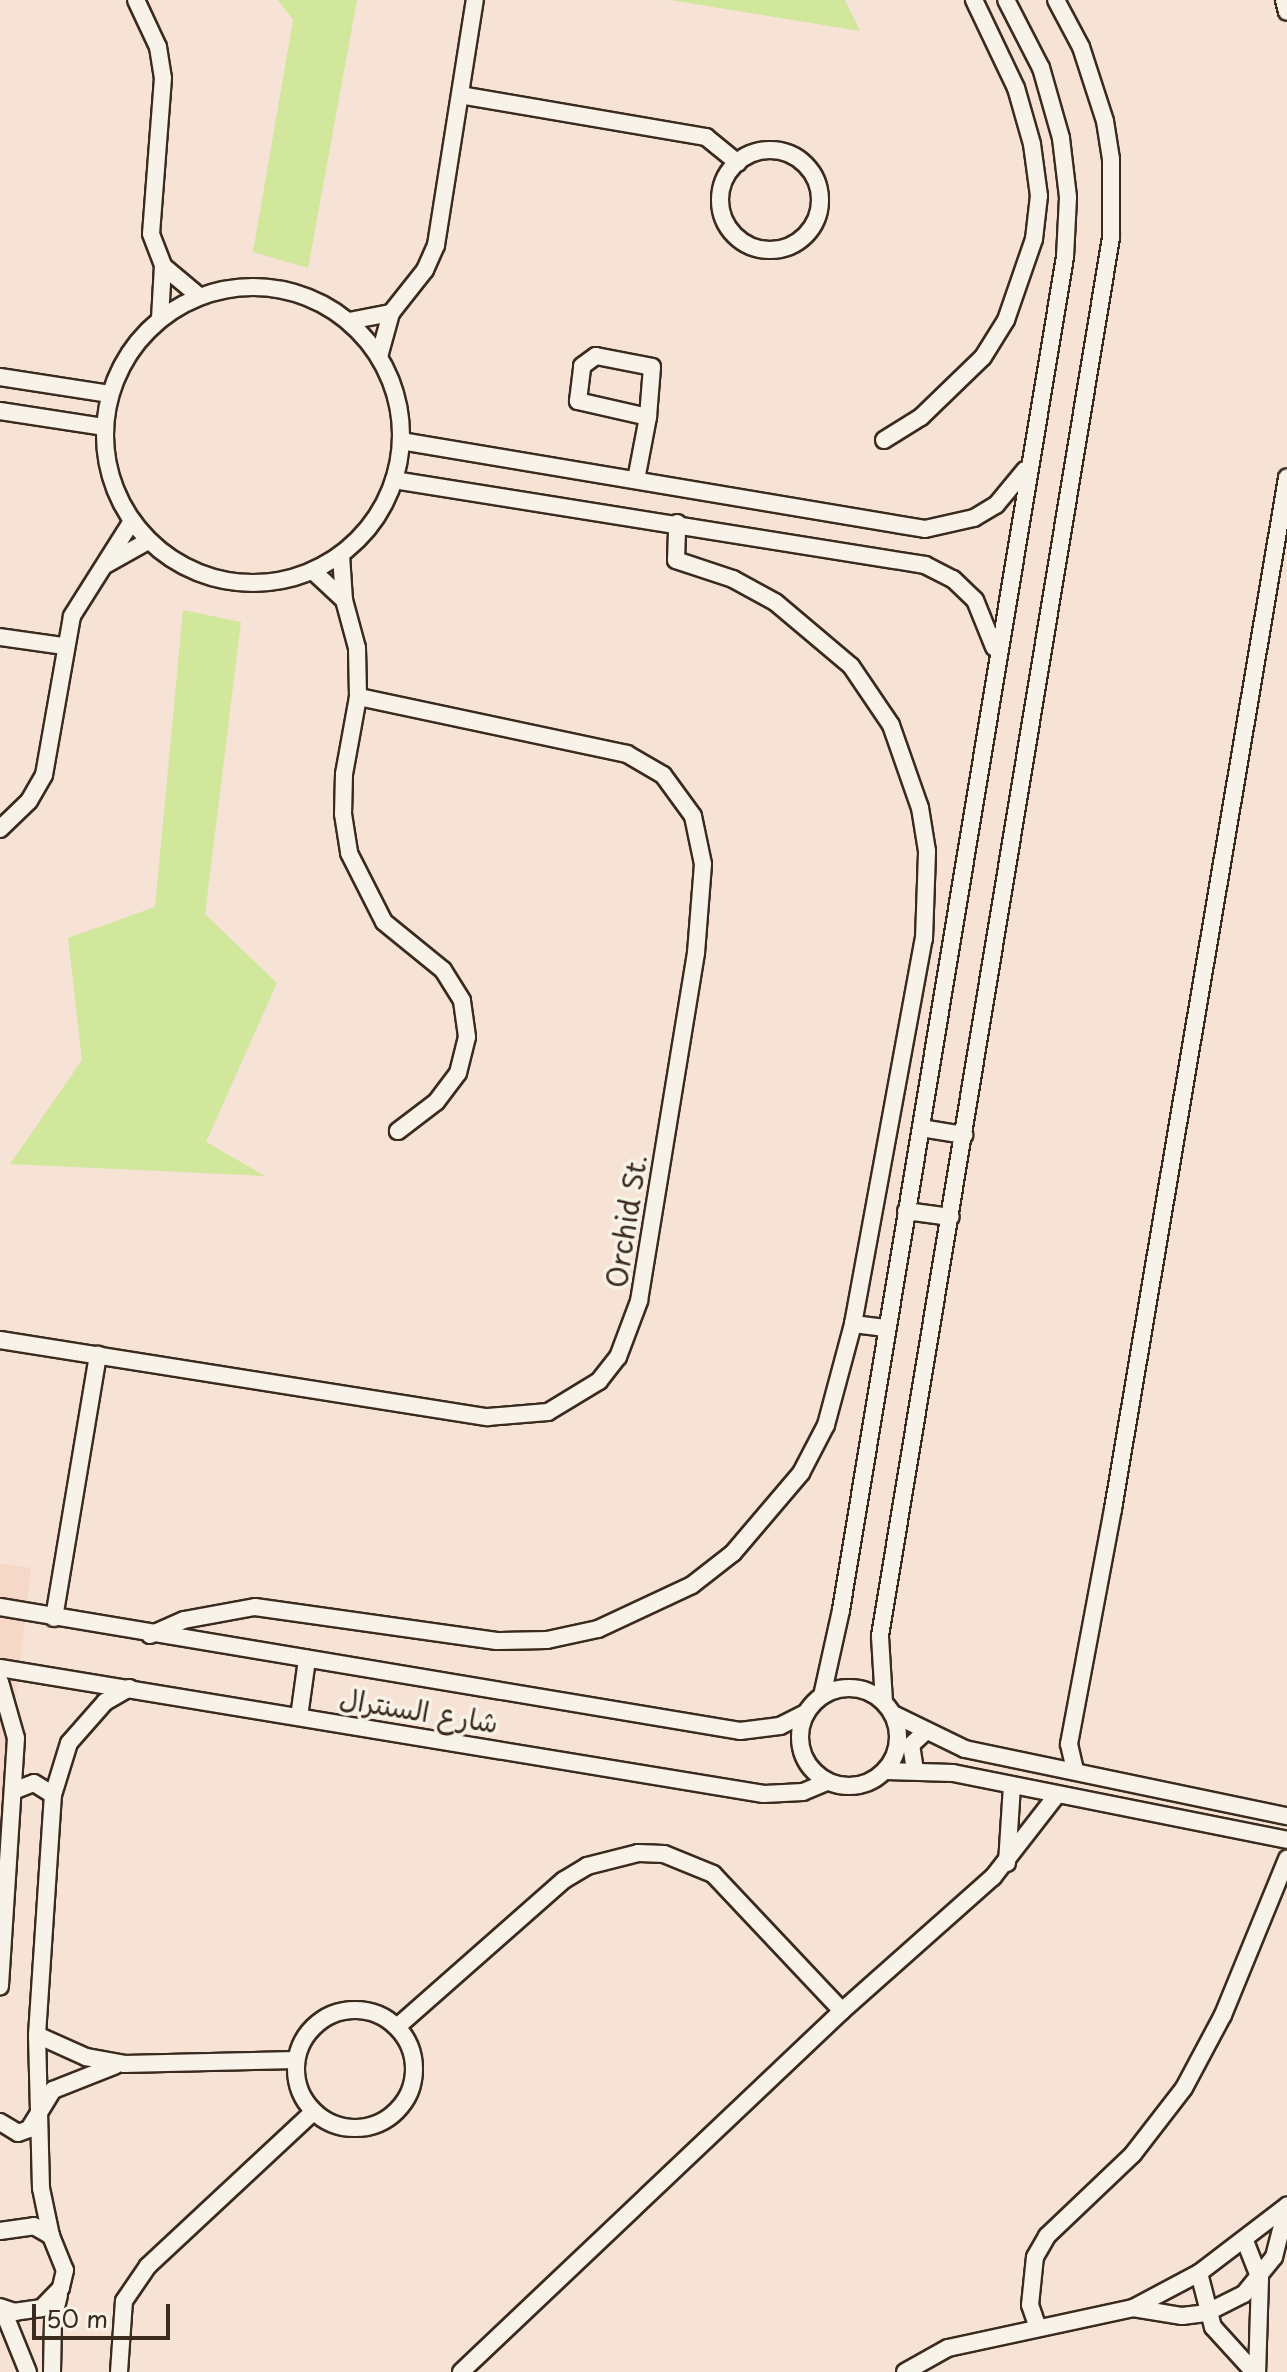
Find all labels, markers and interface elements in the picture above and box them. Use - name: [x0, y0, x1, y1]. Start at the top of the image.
- street label: Orchid St.: [599, 1152, 653, 1290]
- street label: شارع السنترال: [337, 1681, 501, 1739]
- scale bar: [36, 2288, 174, 2338]
- text: 50 m: [46, 2300, 108, 2336]

